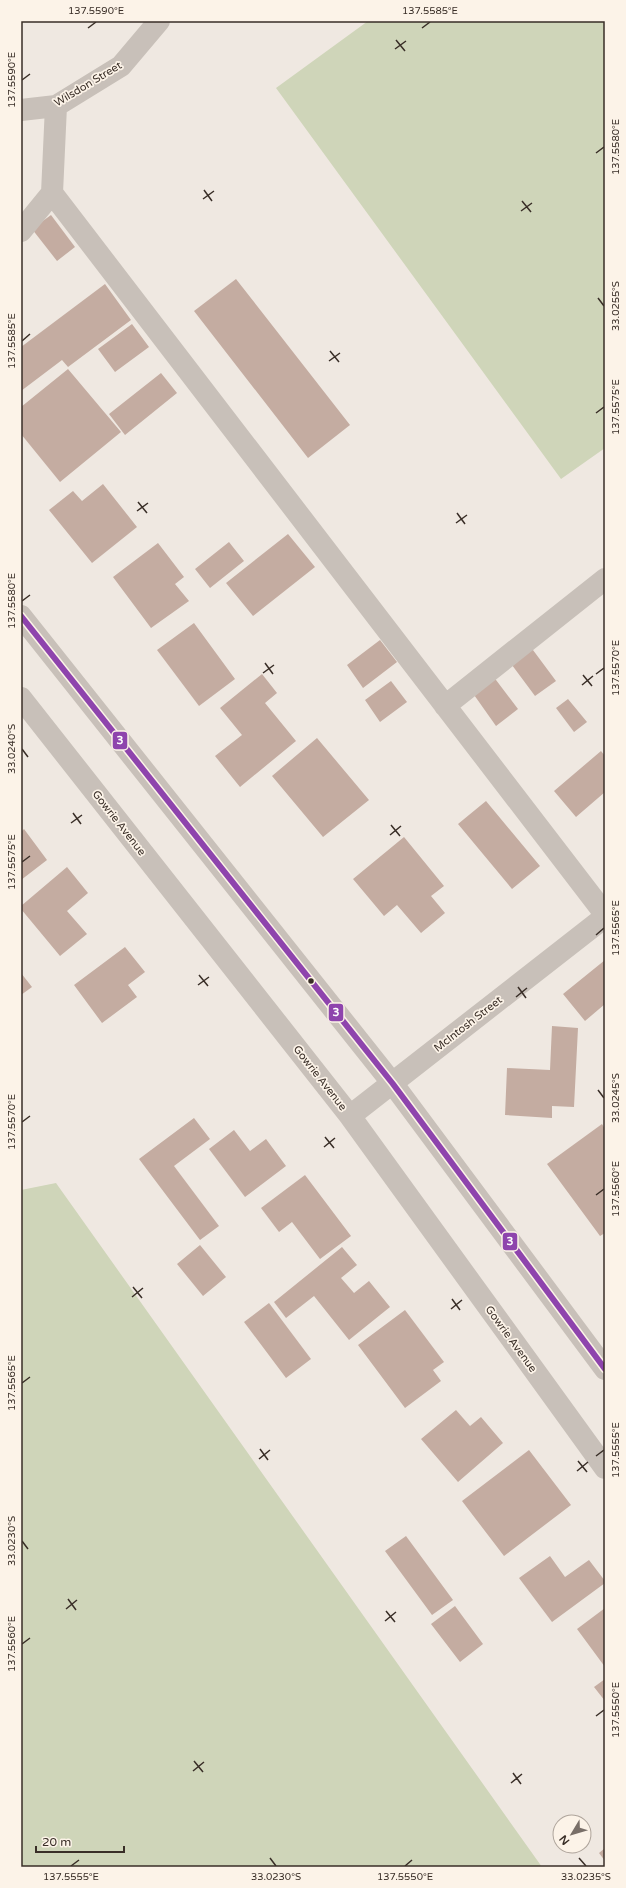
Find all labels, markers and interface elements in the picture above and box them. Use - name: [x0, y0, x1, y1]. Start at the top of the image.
- text: 137.5590°E: [68, 5, 124, 17]
- text: 137.5585°E: [402, 5, 458, 17]
- text: 137.5590°E: [6, 52, 18, 108]
- street label: Wilsdon Street: [52, 59, 124, 109]
- text: 137.5580°E: [610, 119, 622, 175]
- text: 33.0255°S: [610, 281, 622, 331]
- text: 137.5585°E: [6, 313, 18, 369]
- text: 137.5575°E: [610, 379, 622, 435]
- text: 137.5580°E: [6, 573, 18, 629]
- text: 137.5570°E: [610, 640, 622, 696]
- text: 33.0240°S: [6, 724, 18, 774]
- line badge: 3: [112, 731, 128, 750]
- text: 3: [117, 734, 124, 747]
- street label: Gowrie Avenue: [90, 788, 148, 858]
- text: 137.5575°E: [6, 834, 18, 890]
- text: 137.5565°E: [610, 900, 622, 956]
- unlabelled marker: [306, 976, 316, 986]
- street label: McIntosh Street: [431, 993, 505, 1055]
- line badge: 3: [328, 1003, 344, 1022]
- text: 3: [333, 1006, 340, 1019]
- street label: Gowrie Avenue: [291, 1043, 349, 1113]
- text: 33.0245°S: [610, 1073, 622, 1123]
- text: 137.5570°E: [6, 1094, 18, 1150]
- text: 137.5560°E: [610, 1161, 622, 1217]
- line badge: 3: [502, 1232, 518, 1251]
- text: 3: [507, 1235, 514, 1248]
- street label: Gowrie Avenue: [483, 1303, 539, 1375]
- text: 137.5565°E: [6, 1355, 18, 1411]
- text: 137.5555°E: [610, 1422, 622, 1478]
- text: 33.0230°S: [6, 1516, 18, 1566]
- text: 137.5560°E: [6, 1616, 18, 1672]
- text: 137.5550°E: [610, 1682, 622, 1738]
- north arrow: [552, 1814, 592, 1854]
- scale bar: [36, 1828, 124, 1854]
- text: N: [557, 1832, 572, 1847]
- text: 20 m: [42, 1835, 71, 1849]
- text: 137.5555°E: [43, 1871, 99, 1883]
- text: 33.0230°S: [251, 1871, 301, 1883]
- text: 137.5550°E: [377, 1871, 433, 1883]
- text: 33.0235°S: [561, 1871, 611, 1883]

